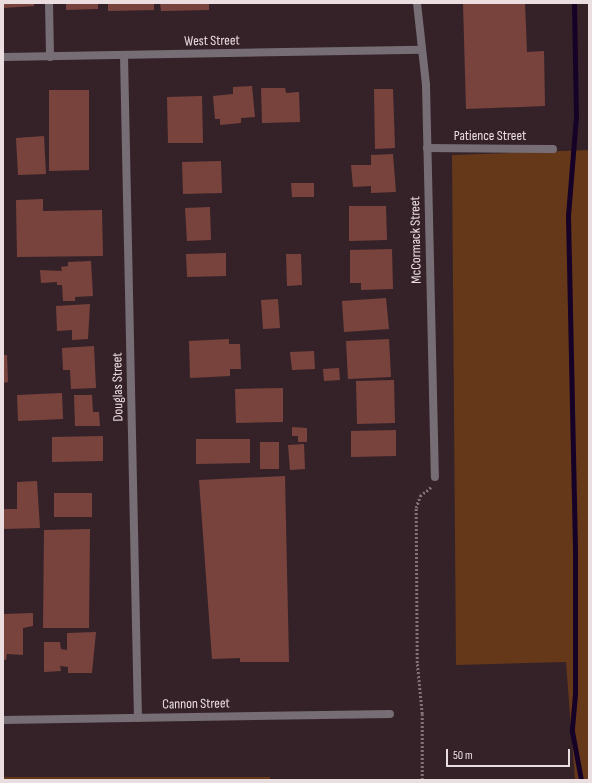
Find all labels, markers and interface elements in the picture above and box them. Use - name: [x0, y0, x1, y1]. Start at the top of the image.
- street label: West Street: [184, 32, 240, 50]
- street label: Patience Street: [454, 128, 526, 144]
- street label: McCormack Street: [407, 196, 425, 284]
- street label: Douglas Street: [109, 352, 127, 422]
- street label: Cannon Street: [162, 695, 230, 713]
- scale bar: [448, 741, 572, 767]
- text: 50 m: [453, 748, 473, 763]

